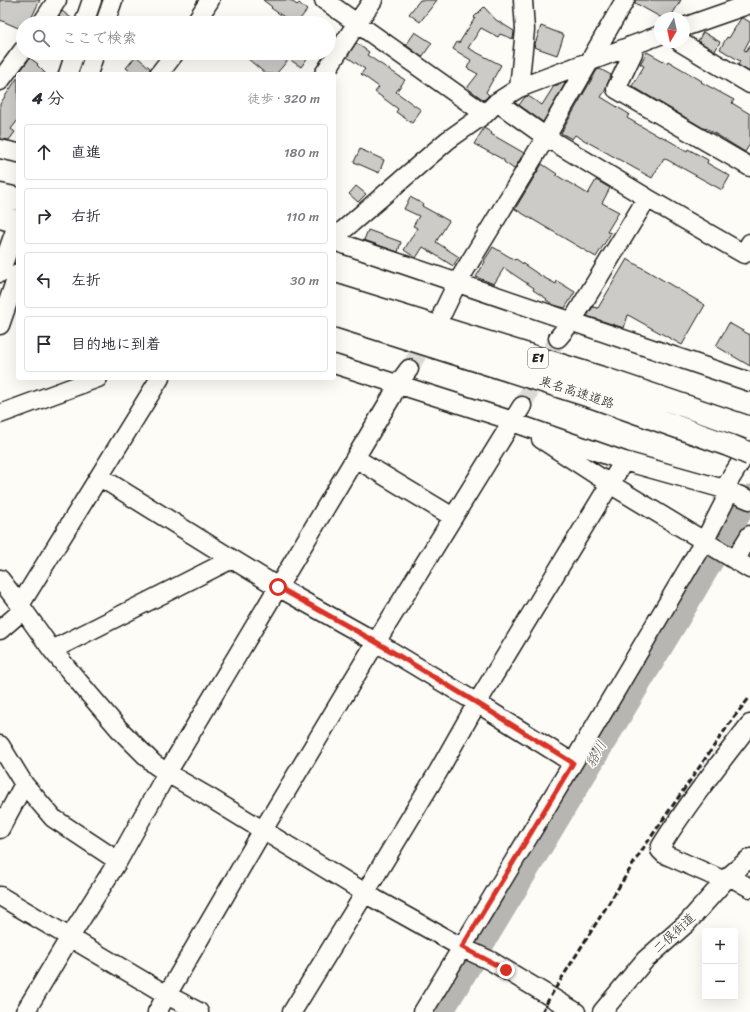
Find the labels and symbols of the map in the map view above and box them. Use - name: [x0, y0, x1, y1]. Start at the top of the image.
- north arrow: [654, 12, 690, 48]
- road number: E1: [528, 348, 548, 368]
- street label: 東名高速道路: [536, 369, 618, 415]
- route start: [269, 578, 287, 596]
- water label: 貉川: [578, 736, 614, 772]
- street label: 二俣街道: [647, 907, 701, 959]
- route end: [497, 961, 515, 979]

